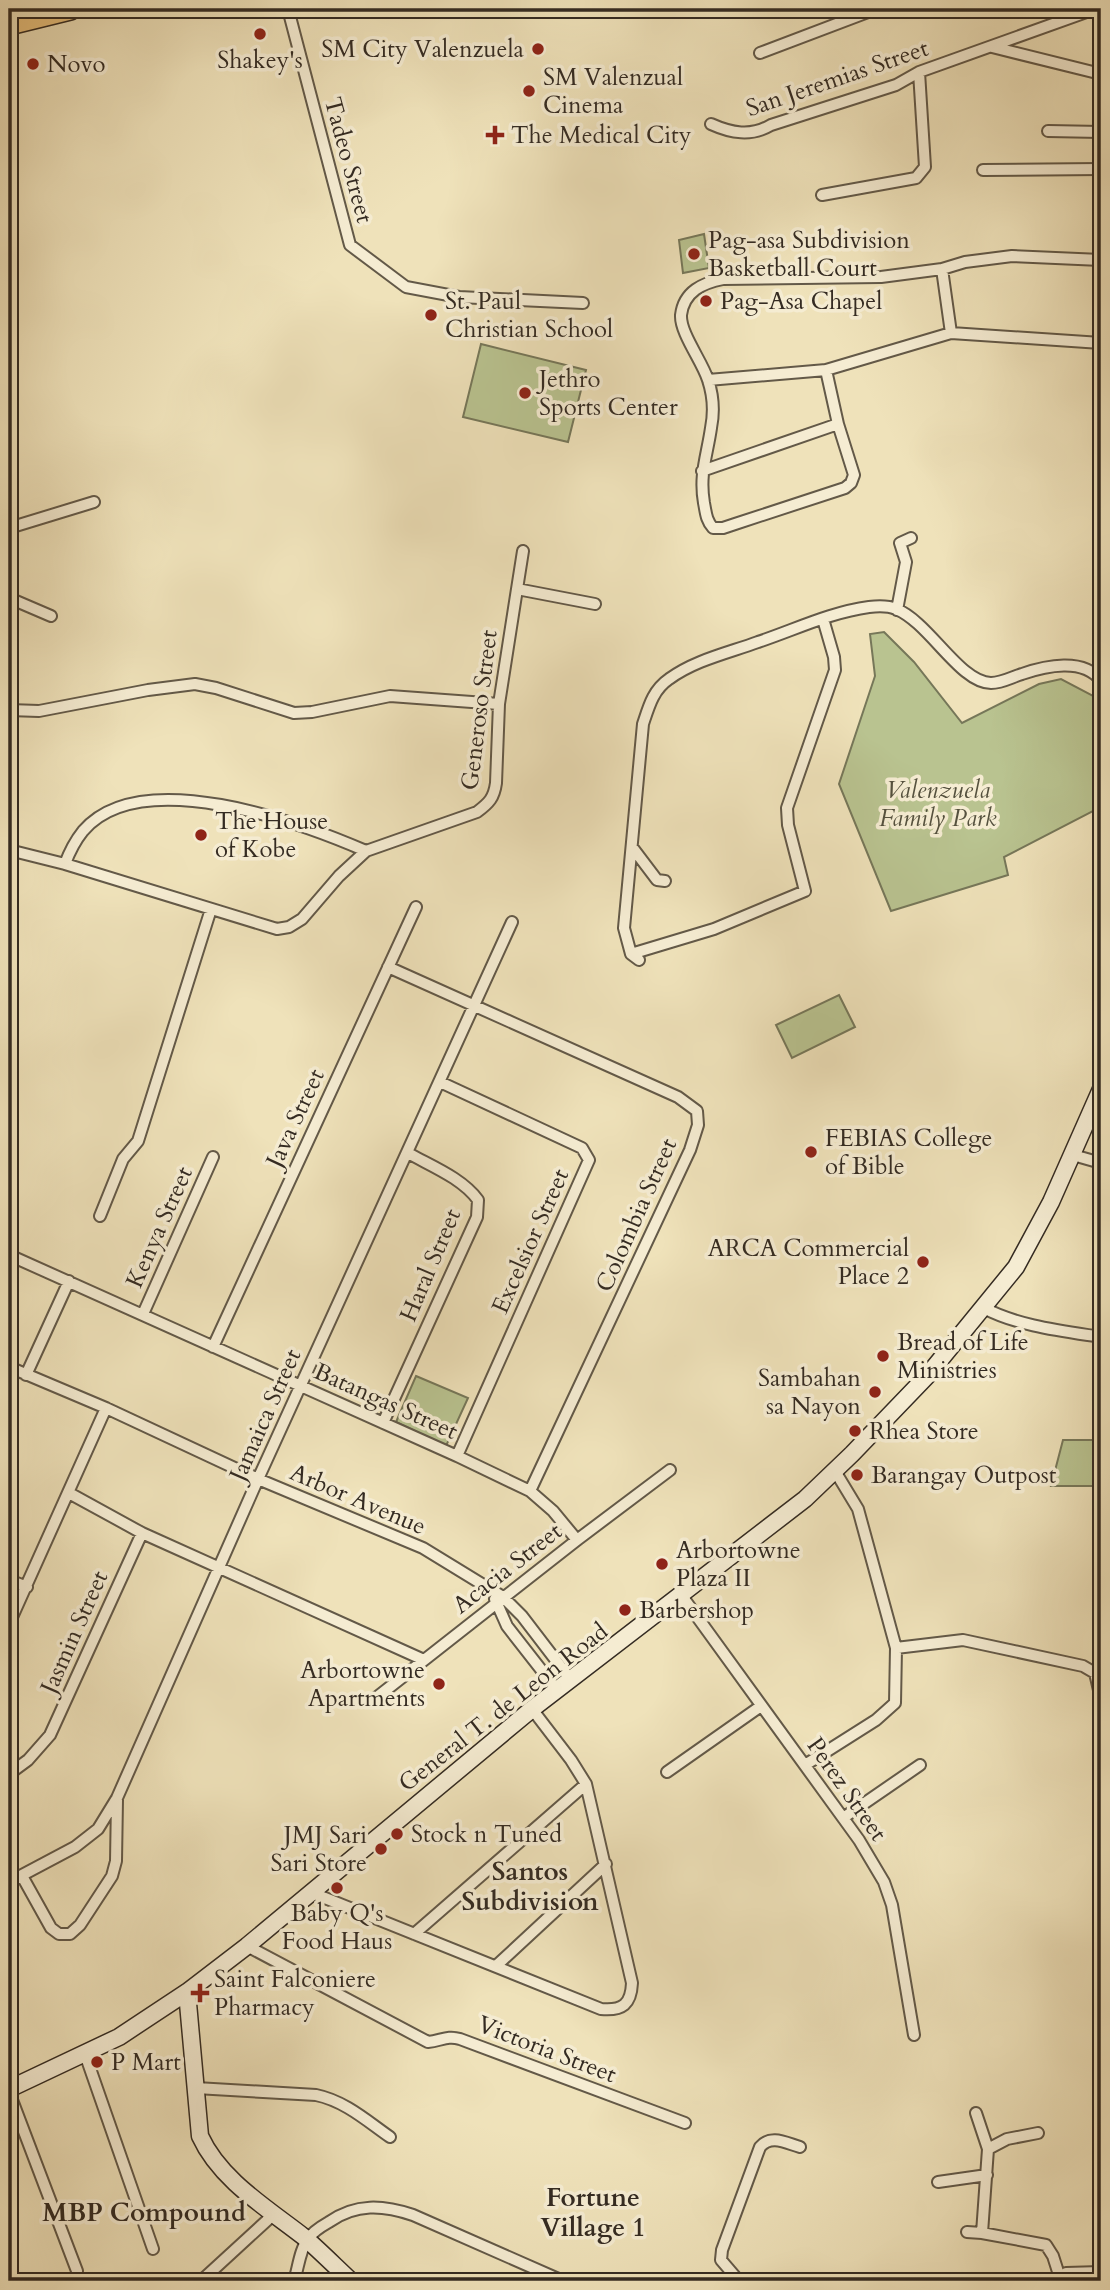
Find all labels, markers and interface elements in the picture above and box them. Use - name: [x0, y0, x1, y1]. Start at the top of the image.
- marker: Shakey's: [252, 26, 268, 42]
- street label: San Jeremias Street: [742, 32, 933, 125]
- place label: SM City Valenzuela: [321, 33, 525, 66]
- marker: SM City Valenzuela: [530, 41, 546, 57]
- place label: Shakey's: [217, 44, 303, 77]
- place label: Novo: [47, 48, 106, 81]
- marker: Novo: [25, 56, 41, 72]
- place label: SM Valenzual Cinema: [543, 61, 683, 122]
- marker: SM Valenzual Cinema: [521, 83, 537, 99]
- street label: Tadeo Street: [316, 94, 381, 227]
- place label: The Medical City: [511, 119, 692, 152]
- marker: The Medical City: [485, 125, 505, 145]
- place label: Pag-asa Subdivision Basketball Court: [708, 224, 910, 285]
- marker: Pag-asa Subdivision Basketball Court: [686, 246, 702, 262]
- place label: St. Paul Christian School: [445, 285, 613, 346]
- place label: Pag-Asa Chapel: [720, 285, 882, 318]
- marker: Pag-Asa Chapel: [698, 293, 714, 309]
- marker: St. Paul Christian School: [423, 307, 439, 323]
- place label: Jethro Sports Center: [536, 363, 678, 424]
- marker: Jethro Sports Center: [517, 385, 533, 401]
- street label: Generoso Street: [453, 628, 506, 792]
- park label: Valenzuela Family Park: [879, 774, 997, 835]
- place label: The House of Kobe: [215, 805, 328, 866]
- marker: The House of Kobe: [193, 827, 209, 843]
- street label: Java Street: [257, 1063, 333, 1176]
- place label: FEBIAS College of Bible: [825, 1122, 992, 1183]
- street label: Colombia Street: [588, 1133, 685, 1297]
- marker: FEBIAS College of Bible: [803, 1144, 819, 1160]
- street label: Kenya Street: [118, 1161, 201, 1293]
- street label: Excelsior Street: [484, 1163, 577, 1319]
- street label: Haral Street: [392, 1203, 469, 1327]
- place label: ARCA Commercial Place 2: [708, 1232, 909, 1293]
- marker: ARCA Commercial Place 2: [915, 1254, 931, 1270]
- place label: Bread of Life Ministries: [897, 1326, 1029, 1387]
- street label: Jamaica Street: [220, 1344, 309, 1489]
- marker: Bread of Life Ministries: [875, 1348, 891, 1364]
- street label: Batangas Street: [309, 1355, 463, 1448]
- place label: Sambahan sa Nayon: [758, 1362, 861, 1423]
- marker: Sambahan sa Nayon: [867, 1384, 883, 1400]
- place label: Rhea Store: [869, 1415, 979, 1448]
- marker: Rhea Store: [847, 1423, 863, 1439]
- street label: Arbor Avenue: [285, 1456, 431, 1543]
- place label: Barangay Outpost: [871, 1459, 1057, 1492]
- marker: Barangay Outpost: [849, 1467, 865, 1483]
- street label: Acacia Street: [446, 1515, 569, 1622]
- place label: Arbortowne Plaza II: [676, 1534, 801, 1595]
- marker: Arbortowne Plaza II: [654, 1556, 670, 1572]
- street label: Jasmin Street: [31, 1565, 116, 1702]
- place label: Barbershop: [639, 1594, 754, 1627]
- marker: Barbershop: [617, 1602, 633, 1618]
- street label: General T. de Leon Road: [392, 1615, 615, 1800]
- place label: Arbortowne Apartments: [300, 1654, 425, 1715]
- marker: Arbortowne Apartments: [431, 1676, 447, 1692]
- street label: Perez Street: [799, 1731, 895, 1848]
- place label: Stock n Tuned: [411, 1818, 562, 1851]
- place label: JMJ Sari Sari Store: [270, 1819, 367, 1880]
- marker: Stock n Tuned: [389, 1826, 405, 1842]
- marker: JMJ Sari Sari Store: [373, 1841, 389, 1857]
- district label: Santos Subdivision: [461, 1854, 599, 1919]
- marker: Baby Q's Food Haus: [329, 1880, 345, 1896]
- place label: Baby Q's Food Haus: [282, 1897, 392, 1958]
- place label: Saint Falconiere Pharmacy: [214, 1963, 376, 2024]
- marker: Saint Falconiere Pharmacy: [192, 1985, 208, 2001]
- street label: Victoria Street: [473, 2008, 621, 2091]
- place label: P Mart: [111, 2046, 181, 2079]
- marker: P Mart: [89, 2054, 105, 2070]
- district label: Fortune Village 1: [541, 2180, 646, 2245]
- district label: MBP Compound: [42, 2195, 246, 2230]

